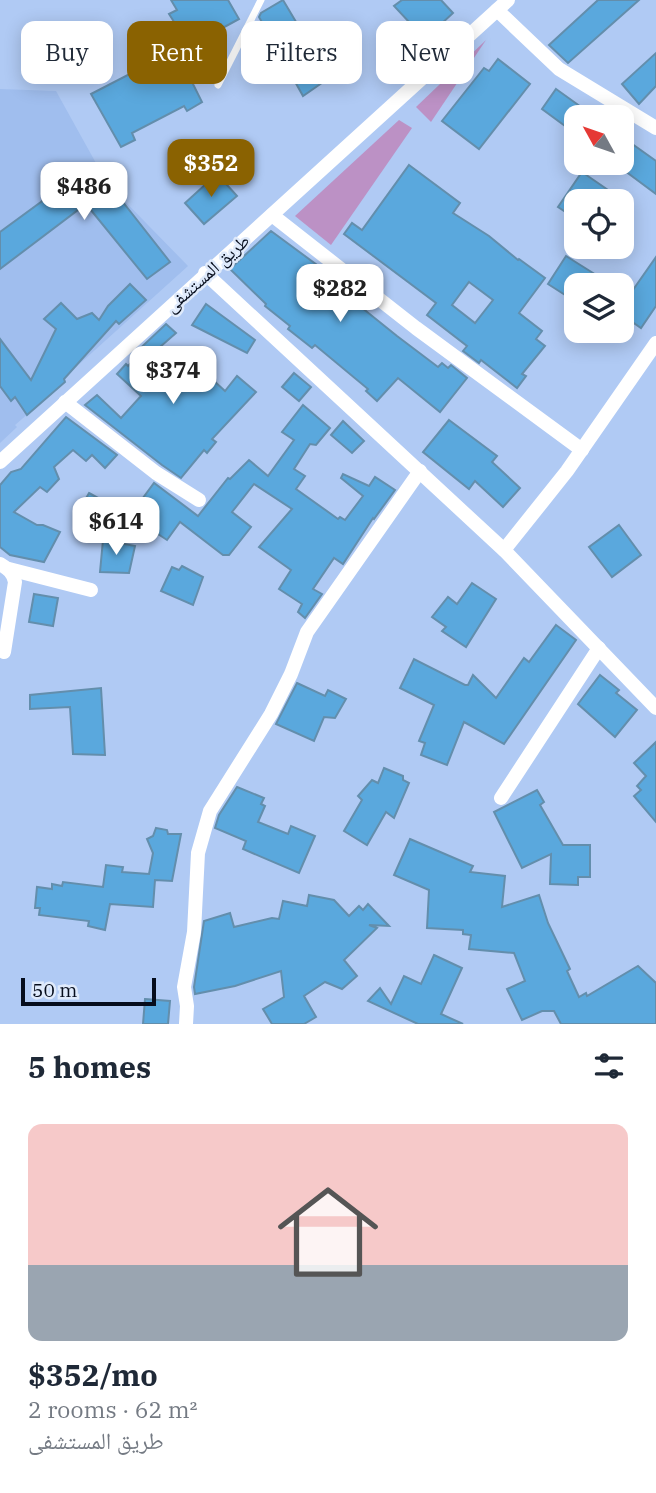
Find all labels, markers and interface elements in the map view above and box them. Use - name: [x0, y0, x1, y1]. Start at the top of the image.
- chip: Buy: [21, 21, 113, 84]
- chip: Rent: [127, 21, 227, 84]
- chip: Filters: [241, 21, 362, 84]
- chip: New: [376, 21, 474, 84]
- north arrow: [564, 105, 634, 175]
- map controls: [564, 105, 634, 343]
- pin: $352: [170, 140, 252, 199]
- text: $352: [183, 147, 239, 177]
- pin: $486: [43, 162, 125, 222]
- text: $486: [56, 170, 112, 200]
- button: locate: [564, 189, 634, 259]
- street label: طريق المستشفى: [160, 229, 254, 317]
- pin: $282: [299, 264, 381, 324]
- text: $282: [312, 272, 368, 302]
- button: layers: [564, 273, 634, 343]
- pin: $374: [132, 346, 214, 406]
- text: $374: [145, 354, 201, 384]
- pin: $614: [75, 498, 157, 557]
- text: $614: [88, 505, 144, 535]
- scale bar: [21, 975, 156, 1007]
- text: 50 m: [32, 978, 77, 1002]
- text: 5 homes: [28, 1047, 151, 1086]
- icon: filters: [590, 1047, 628, 1085]
- icon: home: [265, 1169, 391, 1295]
- text: $352/mo: [28, 1355, 158, 1394]
- text: 2 rooms · 62 m²: [28, 1394, 198, 1424]
- text: طريق المستشفى: [28, 1425, 164, 1455]

